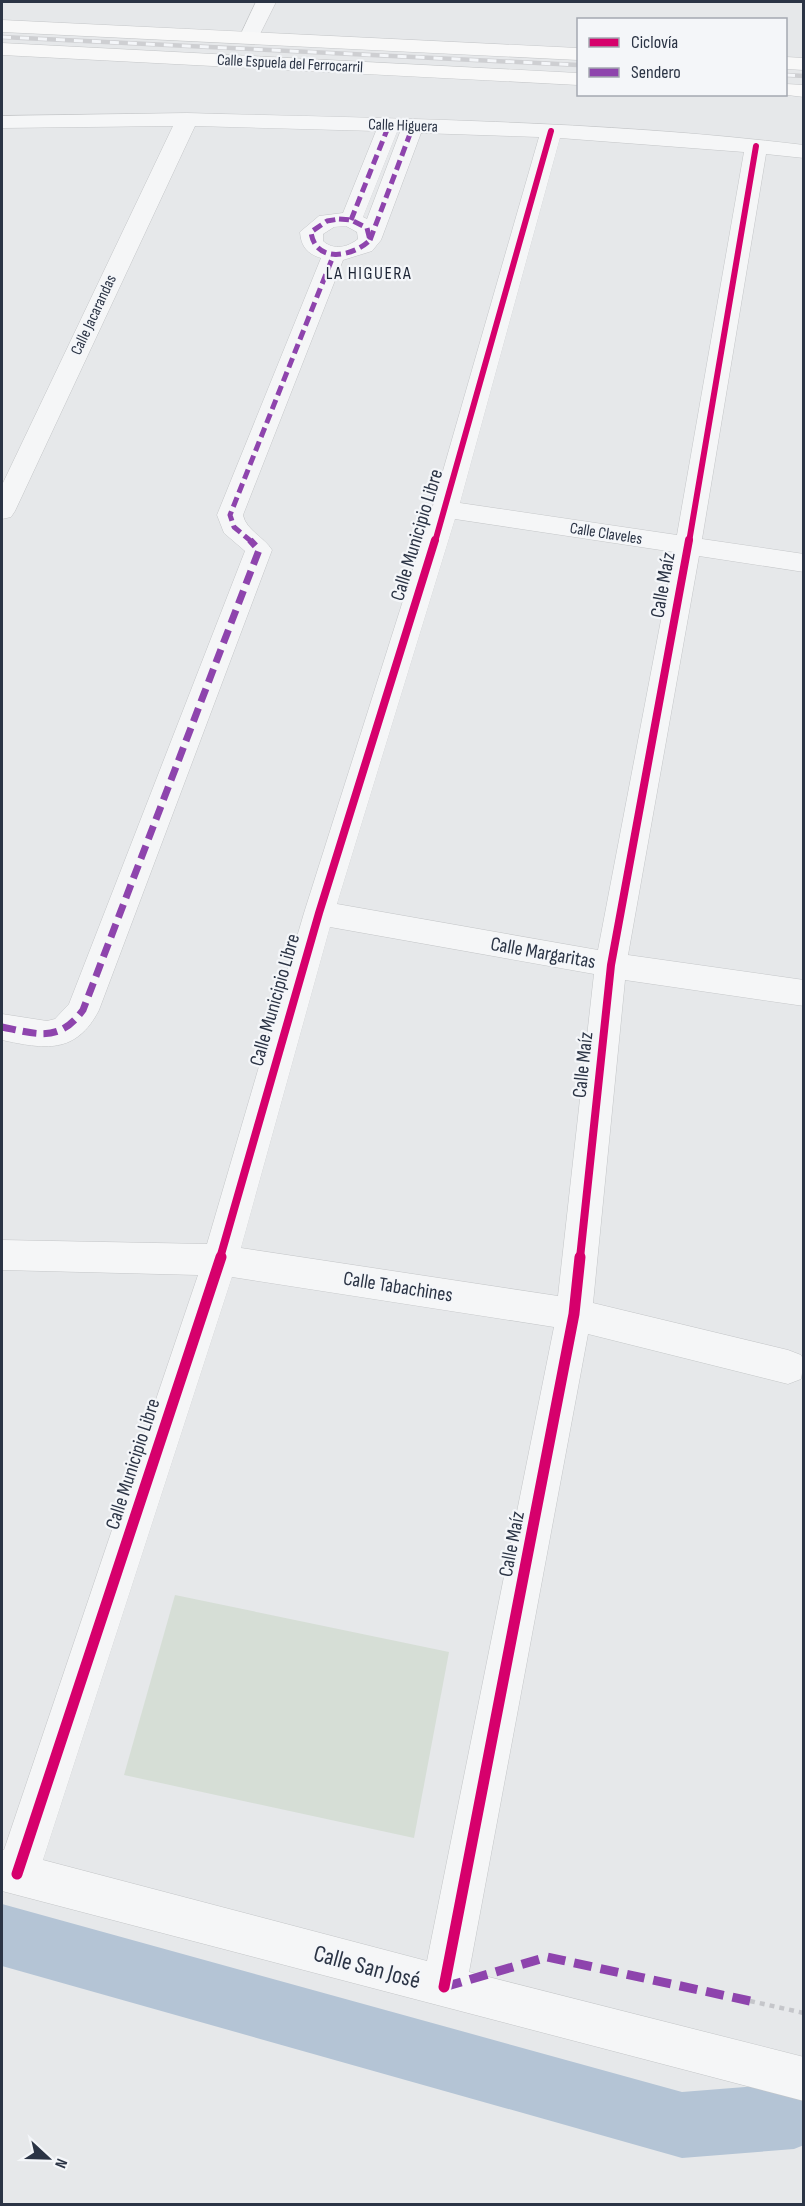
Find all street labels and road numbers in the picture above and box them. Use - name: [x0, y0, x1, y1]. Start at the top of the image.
- street label: Calle Espuela del Ferrocarril: [216, 51, 364, 77]
- street label: Calle Higuera: [368, 115, 438, 137]
- street label: Calle Jacarandas: [67, 272, 121, 358]
- street label: Calle Municipio Libre: [386, 466, 448, 604]
- street label: Calle Claveles: [568, 519, 644, 549]
- street label: Calle Maíz: [645, 550, 681, 620]
- street label: Calle Municipio Libre: [245, 931, 305, 1069]
- street label: Calle Margaritas: [489, 932, 597, 974]
- street label: Calle Maíz: [568, 1031, 598, 1099]
- street label: Calle Tabachines: [342, 1267, 454, 1307]
- street label: Calle Municipio Libre: [101, 1395, 165, 1533]
- street label: Calle Maíz: [494, 1509, 530, 1579]
- street label: Calle San José: [310, 1939, 424, 1995]

